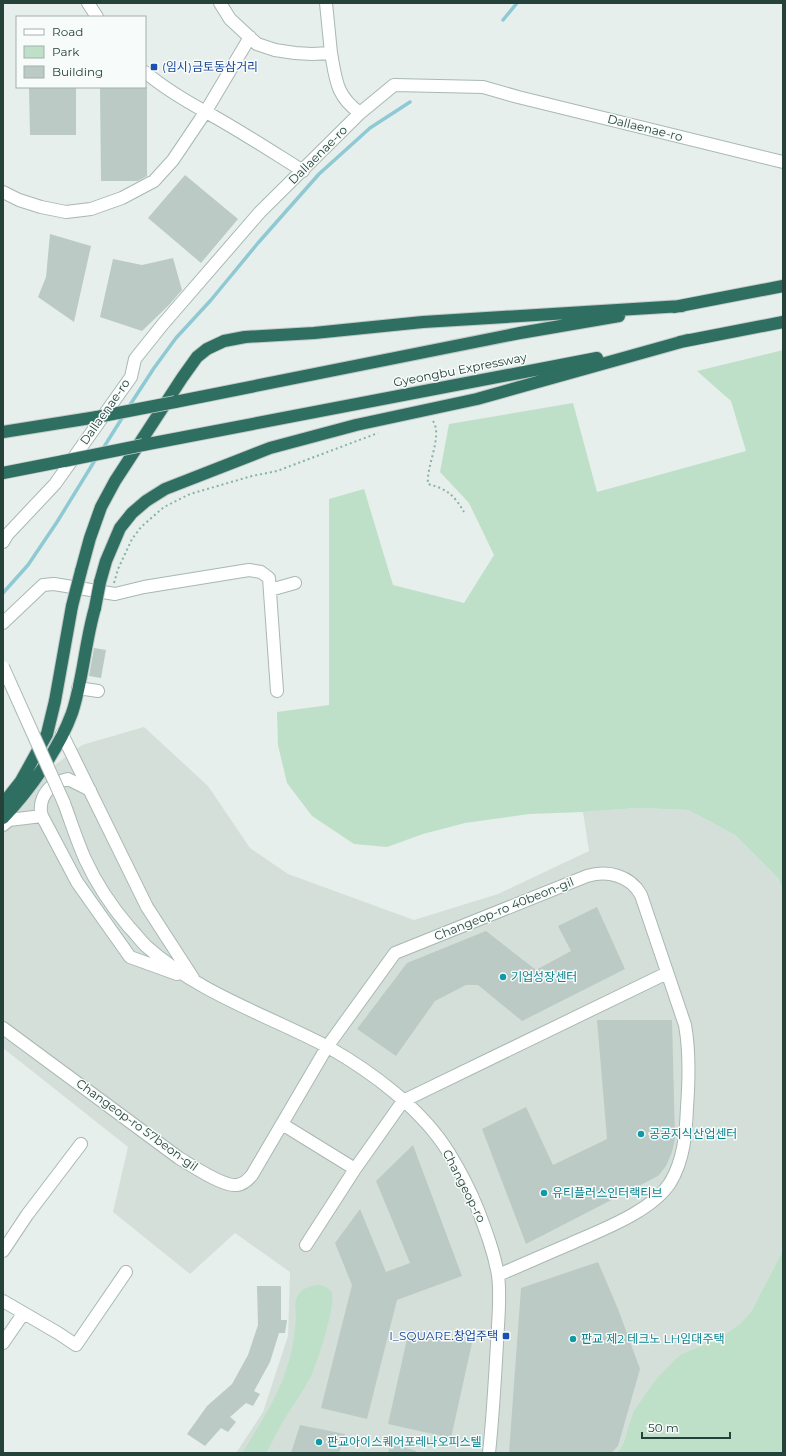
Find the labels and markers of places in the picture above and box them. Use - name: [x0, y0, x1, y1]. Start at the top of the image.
- place label: (임시)금토동삼거리: [162, 59, 258, 74]
- marker: (임시)금토동삼거리: [149, 62, 159, 72]
- place label: 기업성장센터: [511, 969, 577, 984]
- marker: 기업성장센터: [498, 972, 508, 982]
- place label: 공공지식산업센터: [649, 1126, 737, 1141]
- marker: 공공지식산업센터: [636, 1129, 646, 1139]
- place label: 유티플러스인터랙티브: [552, 1185, 662, 1200]
- marker: 유티플러스인터랙티브: [539, 1188, 549, 1198]
- place label: I_SQUARE.창업주택: [389, 1328, 498, 1343]
- marker: I_SQUARE.창업주택: [501, 1331, 511, 1341]
- place label: 판교 제2 테크노 LH임대주택: [581, 1331, 724, 1346]
- marker: 판교 제2 테크노 LH임대주택: [568, 1334, 578, 1344]
- place label: 판교아이스퀘어포레나오피스텔: [327, 1434, 482, 1449]
- marker: 판교아이스퀘어포레나오피스텔: [314, 1437, 324, 1447]

